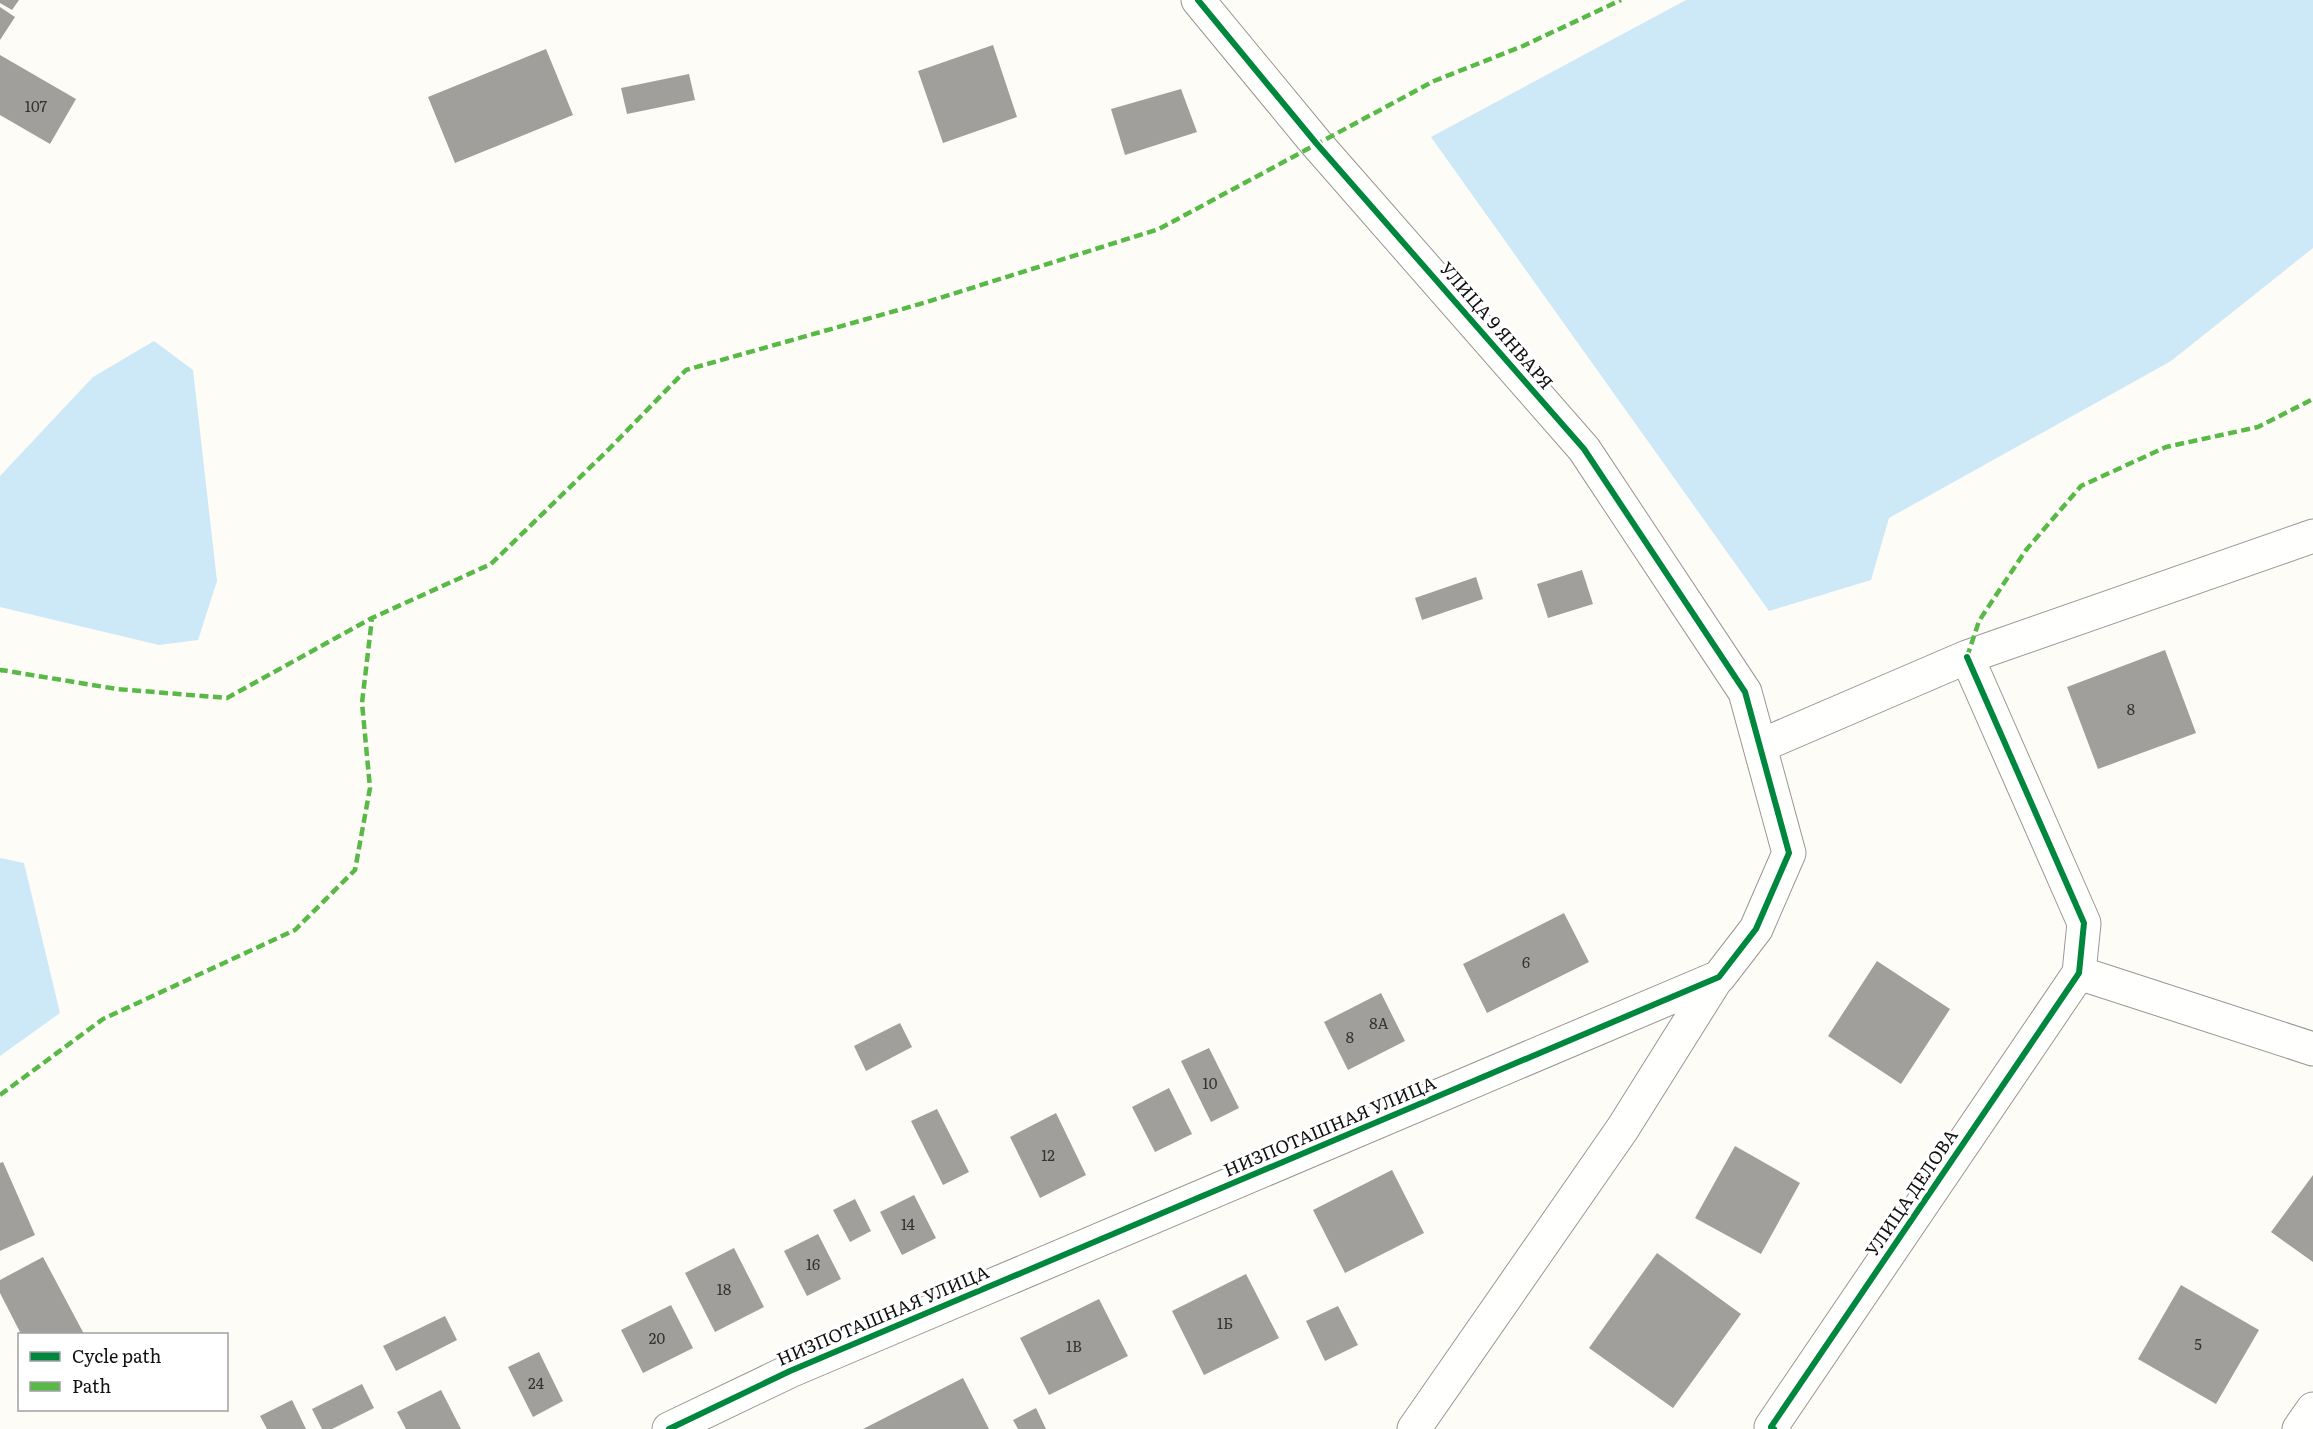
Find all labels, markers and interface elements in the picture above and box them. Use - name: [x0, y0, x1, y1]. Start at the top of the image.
- house number: 107: [25, 94, 48, 117]
- street label: УЛИЦА 9 ЯНВАРЯ: [1434, 255, 1560, 395]
- house number: 8: [2127, 697, 2135, 720]
- house number: 6: [1522, 950, 1530, 973]
- house number: 8А: [1369, 1011, 1389, 1034]
- house number: 8: [1346, 1025, 1354, 1048]
- street label: НИЗПОТАШНАЯ УЛИЦА: [1219, 1069, 1440, 1183]
- house number: 10: [1203, 1071, 1218, 1094]
- street label: УЛИЦА ДЕЛОВА: [1858, 1123, 1964, 1261]
- house number: 12: [1041, 1143, 1055, 1166]
- house number: 14: [901, 1212, 915, 1235]
- house number: 16: [806, 1252, 820, 1275]
- street label: НИЗПОТАШНАЯ УЛИЦА: [772, 1258, 993, 1372]
- house number: 18: [717, 1277, 731, 1300]
- house number: 1Б: [1217, 1311, 1233, 1334]
- house number: 20: [649, 1326, 665, 1349]
- house number: 5: [2194, 1332, 2202, 1355]
- legend: [18, 1333, 228, 1411]
- house number: 1В: [1066, 1334, 1082, 1357]
- text: Cycle path: [72, 1342, 161, 1369]
- house number: 24: [528, 1371, 544, 1394]
- text: Path: [72, 1372, 111, 1399]

